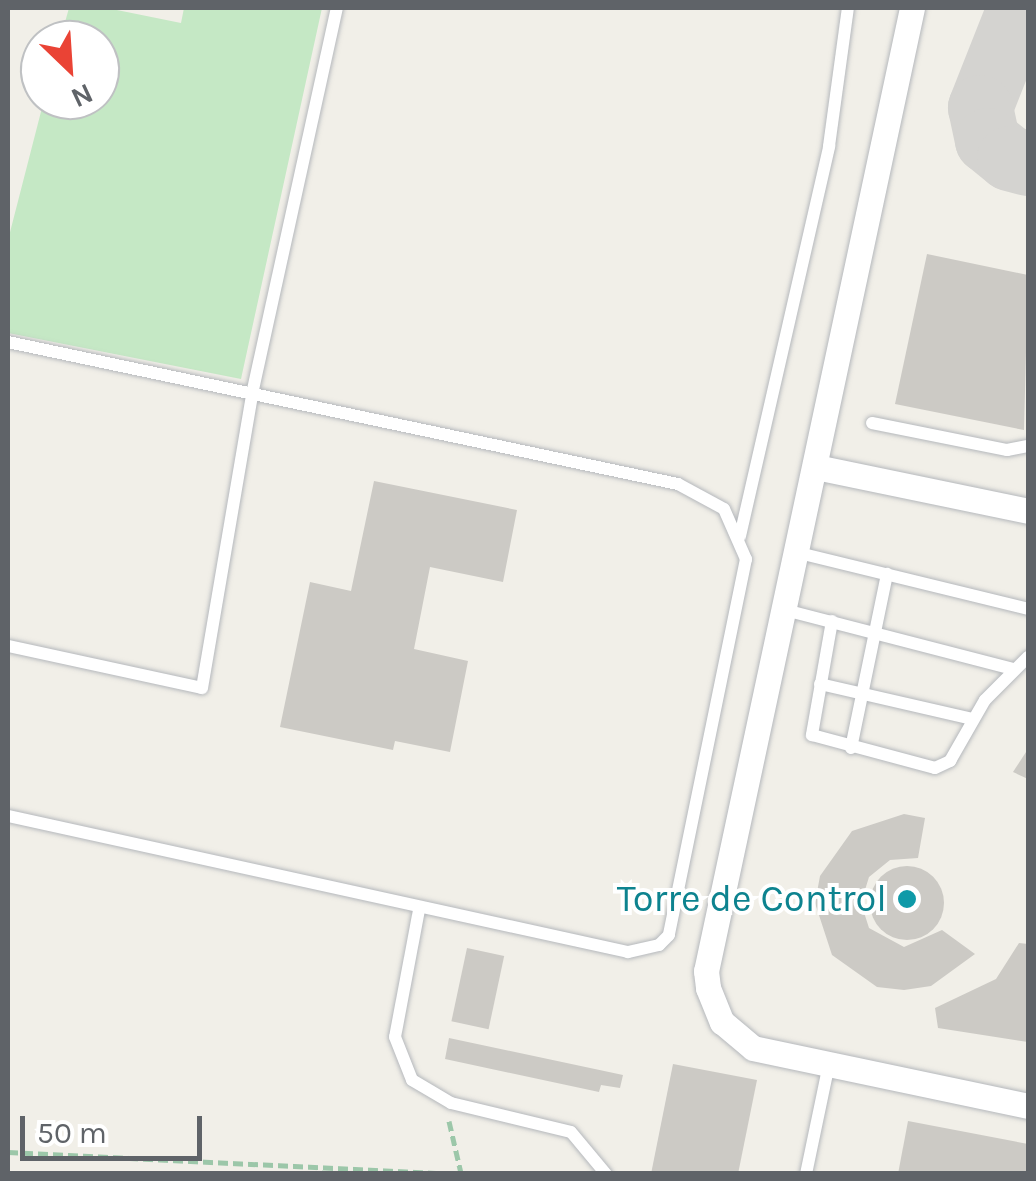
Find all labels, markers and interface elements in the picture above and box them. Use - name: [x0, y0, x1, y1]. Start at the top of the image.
- north arrow: [20, 20, 120, 120]
- text: N: [66, 77, 98, 115]
- place label: Torre de Control: [617, 876, 887, 922]
- marker: Torre de Control: [896, 888, 918, 910]
- scale bar: [25, 1096, 208, 1158]
- text: 50 m: [37, 1115, 107, 1151]

